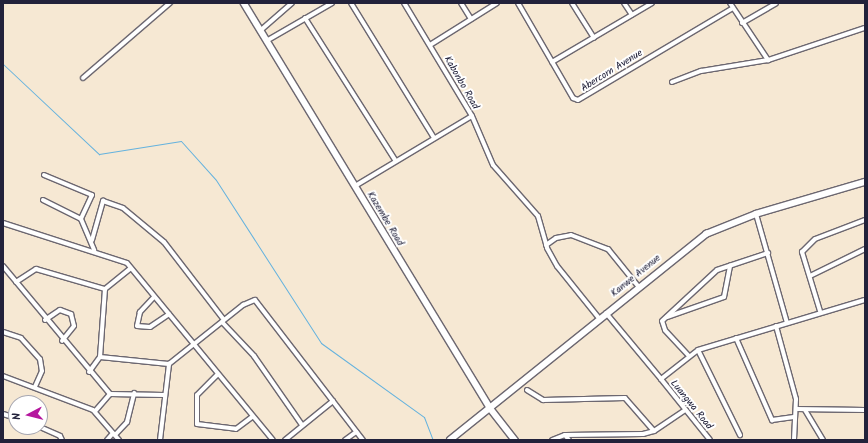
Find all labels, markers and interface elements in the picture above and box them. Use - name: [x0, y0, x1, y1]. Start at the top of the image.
- street label: Abercorn Avenue: [579, 47, 645, 95]
- street label: Kabonbo Road: [441, 54, 481, 112]
- street label: Kazembe Road: [364, 190, 406, 248]
- street label: Kanwe Avenue: [609, 252, 663, 300]
- street label: Luangwa Road: [667, 378, 715, 432]
- north arrow: [8, 395, 48, 435]
- text: N: [8, 412, 26, 421]

